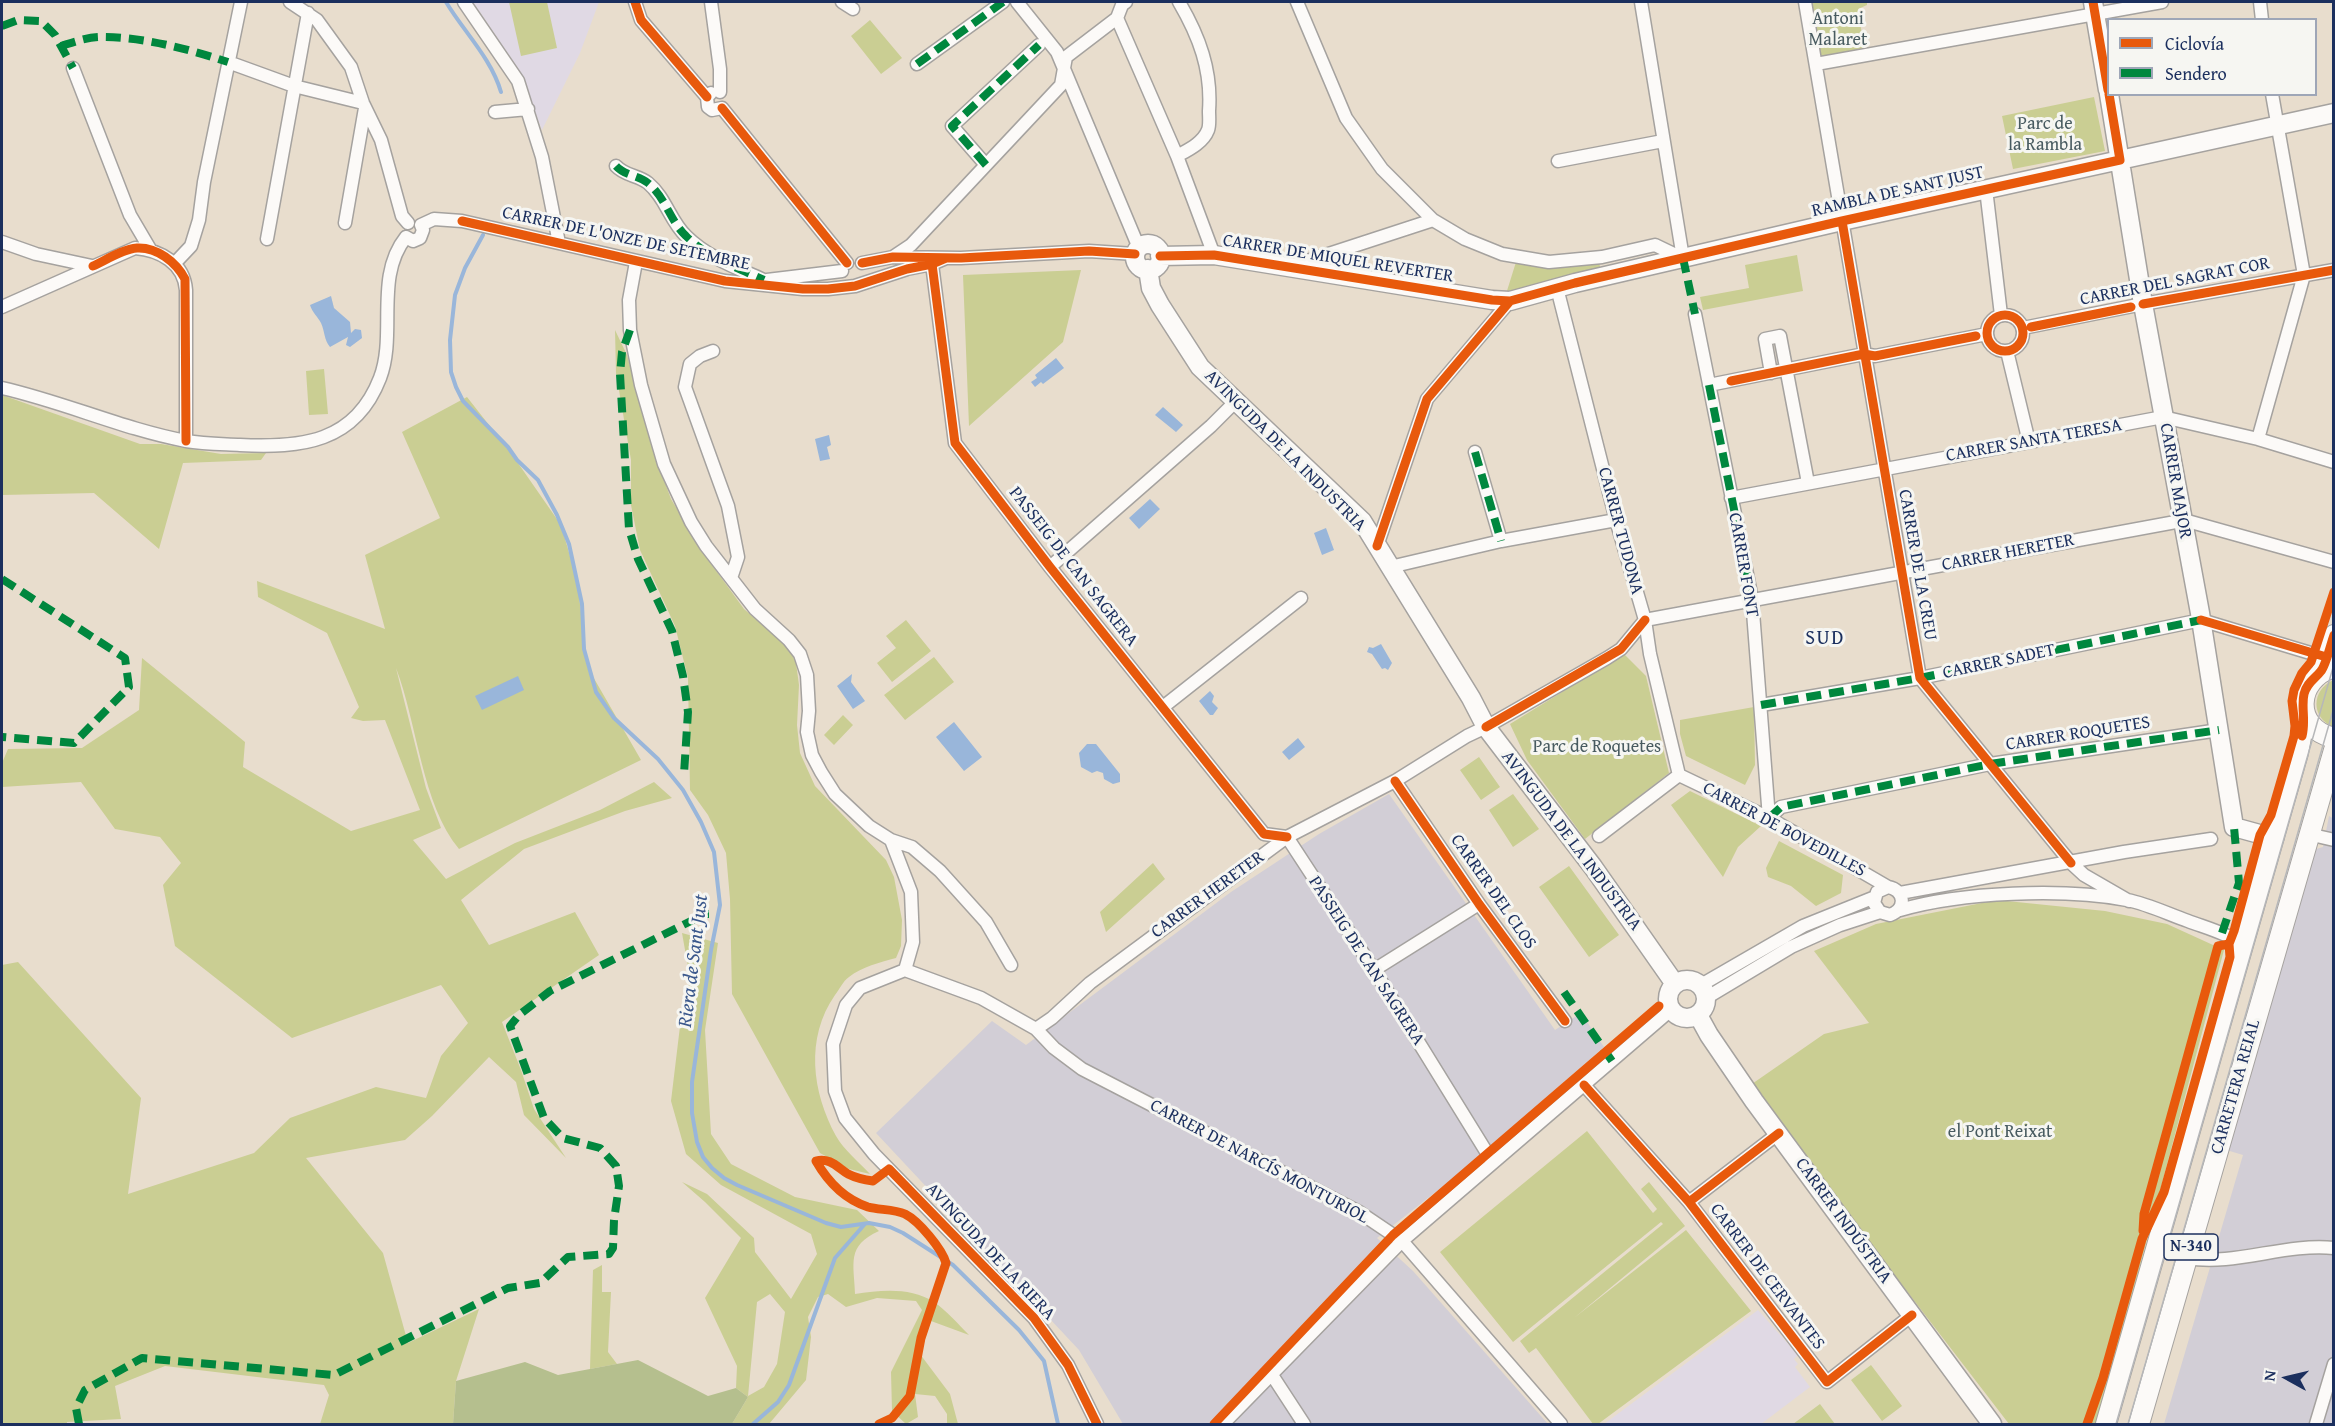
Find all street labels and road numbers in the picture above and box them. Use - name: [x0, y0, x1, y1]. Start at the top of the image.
- street label: RAMBLA DE SANT JUST: [1810, 162, 1986, 222]
- street label: CARRER DE L'ONZE DE SETEMBRE: [500, 202, 752, 276]
- street label: CARRER DE MIQUEL REVERTER: [1221, 230, 1455, 288]
- street label: CARRER DEL SAGRAT COR: [2078, 253, 2272, 311]
- street label: AVINGUDA DE LA INDUSTRIA: [1200, 366, 1370, 536]
- street label: CARRER SANTA TERESA: [1944, 415, 2124, 467]
- street label: CARRER MAJOR: [2154, 422, 2196, 540]
- street label: CARRER TUDONA: [1593, 465, 1647, 597]
- street label: PASSEIG DE CAN SAGRERA: [1004, 483, 1142, 651]
- street label: CARRER DE LA CREU: [1893, 488, 1941, 642]
- street label: CARRER FONT: [1723, 511, 1763, 619]
- street label: CARRER HERETER: [1940, 530, 2076, 576]
- street label: CARRER SADET: [1941, 640, 2057, 684]
- street label: CARRER ROQUETES: [2004, 712, 2152, 756]
- street label: AVINGUDA DE LA INDUSTRIA: [1496, 747, 1646, 935]
- street label: CARRER DE BOVEDILLES: [1699, 778, 1869, 882]
- street label: CARRER DEL CLOS: [1445, 830, 1541, 954]
- street label: CARRER HERETER: [1147, 847, 1269, 943]
- street label: PASSEIG DE CAN SAGRERA: [1303, 872, 1429, 1050]
- street label: CARRETERA REIAL: [2206, 1017, 2266, 1157]
- street label: CARRER DE NARCÍS MONTURIOL: [1146, 1095, 1372, 1229]
- street label: CARRER INDÚSTRIA: [1790, 1154, 1896, 1288]
- street label: AVINGUDA DE LA RIERA: [921, 1179, 1059, 1325]
- street label: CARRER DE CERVANTES: [1705, 1200, 1829, 1354]
- road number: N-340: [2164, 1234, 2218, 1260]

